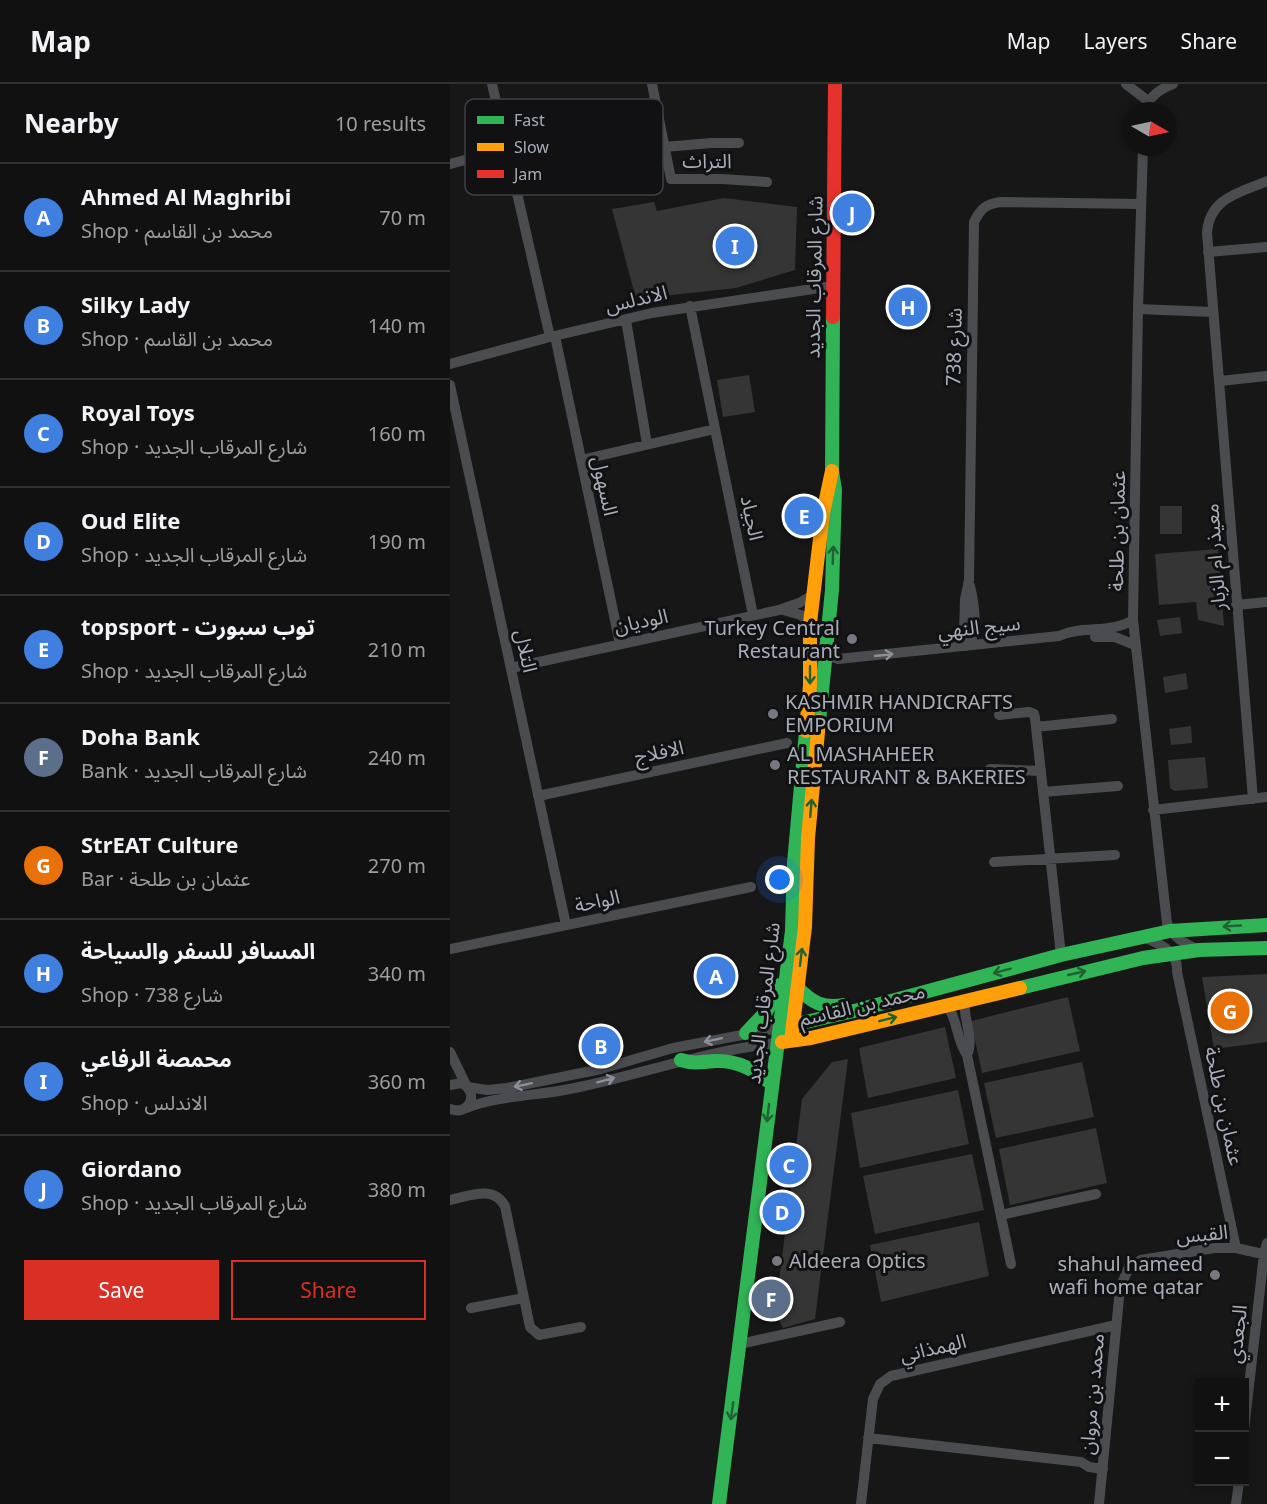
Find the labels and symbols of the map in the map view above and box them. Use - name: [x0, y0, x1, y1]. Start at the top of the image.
- legend: [465, 99, 663, 195]
- north arrow: [1123, 102, 1177, 156]
- text: Fast: [514, 109, 545, 131]
- text: Slow: [514, 136, 549, 158]
- street label: التراث: [682, 147, 732, 174]
- text: Jam: [512, 163, 542, 185]
- pin: J: [832, 190, 872, 236]
- street label: شارع المرقاب الجديد: [799, 195, 830, 359]
- pin: I: [716, 224, 754, 268]
- street label: الاندلس: [602, 278, 670, 319]
- pin: H: [888, 284, 928, 330]
- street label: شارع 738: [939, 308, 970, 387]
- street label: السهول: [586, 454, 625, 518]
- street label: عثمان بن طلحة: [1102, 470, 1131, 592]
- street label: الجياد: [735, 493, 770, 543]
- pin: E: [784, 494, 824, 538]
- street label: معيذر ام الزبار: [1197, 503, 1234, 612]
- one-way arrow: [827, 546, 838, 566]
- street label: الوديان: [611, 602, 670, 639]
- street label: سيج النهي: [936, 609, 1022, 647]
- place label: Turkey Central Restaurant: [705, 614, 840, 664]
- street label: التلال: [509, 627, 544, 675]
- marker: Turkey Central Restaurant: [845, 632, 859, 646]
- one-way arrow: [874, 649, 893, 660]
- one-way arrow: [804, 664, 816, 684]
- place label: KASHMIR HANDICRAFTS EMPORIUM: [785, 688, 1013, 738]
- marker: KASHMIR HANDICRAFTS EMPORIUM: [766, 707, 780, 721]
- street label: الافلاج: [632, 733, 687, 772]
- place label: AL MASHAHEER RESTAURANT & BAKERIES: [787, 740, 1026, 790]
- marker: AL MASHAHEER RESTAURANT & BAKERIES: [768, 758, 782, 772]
- one-way arrow: [806, 798, 817, 818]
- your location: [765, 865, 794, 894]
- street label: الواحة: [572, 883, 622, 918]
- street label: شارع المرقاب الجديد: [739, 920, 788, 1086]
- one-way arrow: [1223, 921, 1243, 932]
- one-way arrow: [796, 948, 807, 967]
- pin: A: [696, 954, 736, 998]
- one-way arrow: [992, 966, 1011, 977]
- one-way arrow: [1068, 967, 1087, 979]
- street label: محمد بن القاسم: [796, 977, 928, 1034]
- pin: G: [1210, 988, 1250, 1034]
- one-way arrow: [878, 1013, 897, 1025]
- pin: B: [582, 1024, 620, 1068]
- one-way arrow: [704, 1035, 723, 1046]
- street label: عثمان بن طلحة: [1199, 1044, 1250, 1168]
- one-way arrow: [596, 1074, 615, 1086]
- one-way arrow: [514, 1080, 534, 1091]
- one-way arrow: [763, 1103, 774, 1123]
- pin: C: [770, 1142, 808, 1188]
- pin: D: [762, 1190, 802, 1234]
- street label: القبس: [1175, 1218, 1229, 1249]
- place label: Aldeera Optics: [789, 1247, 926, 1274]
- place label: shahul hameed wafi home qatar: [1049, 1250, 1203, 1300]
- marker: Aldeera Optics: [770, 1254, 784, 1268]
- marker: shahul hameed wafi home qatar: [1208, 1268, 1222, 1282]
- pin: F: [752, 1276, 790, 1322]
- street label: الجعدي: [1220, 1303, 1256, 1365]
- street label: الهمذاني: [897, 1327, 969, 1371]
- street label: محمد بن مروان: [1073, 1332, 1110, 1456]
- one-way arrow: [726, 1400, 737, 1420]

